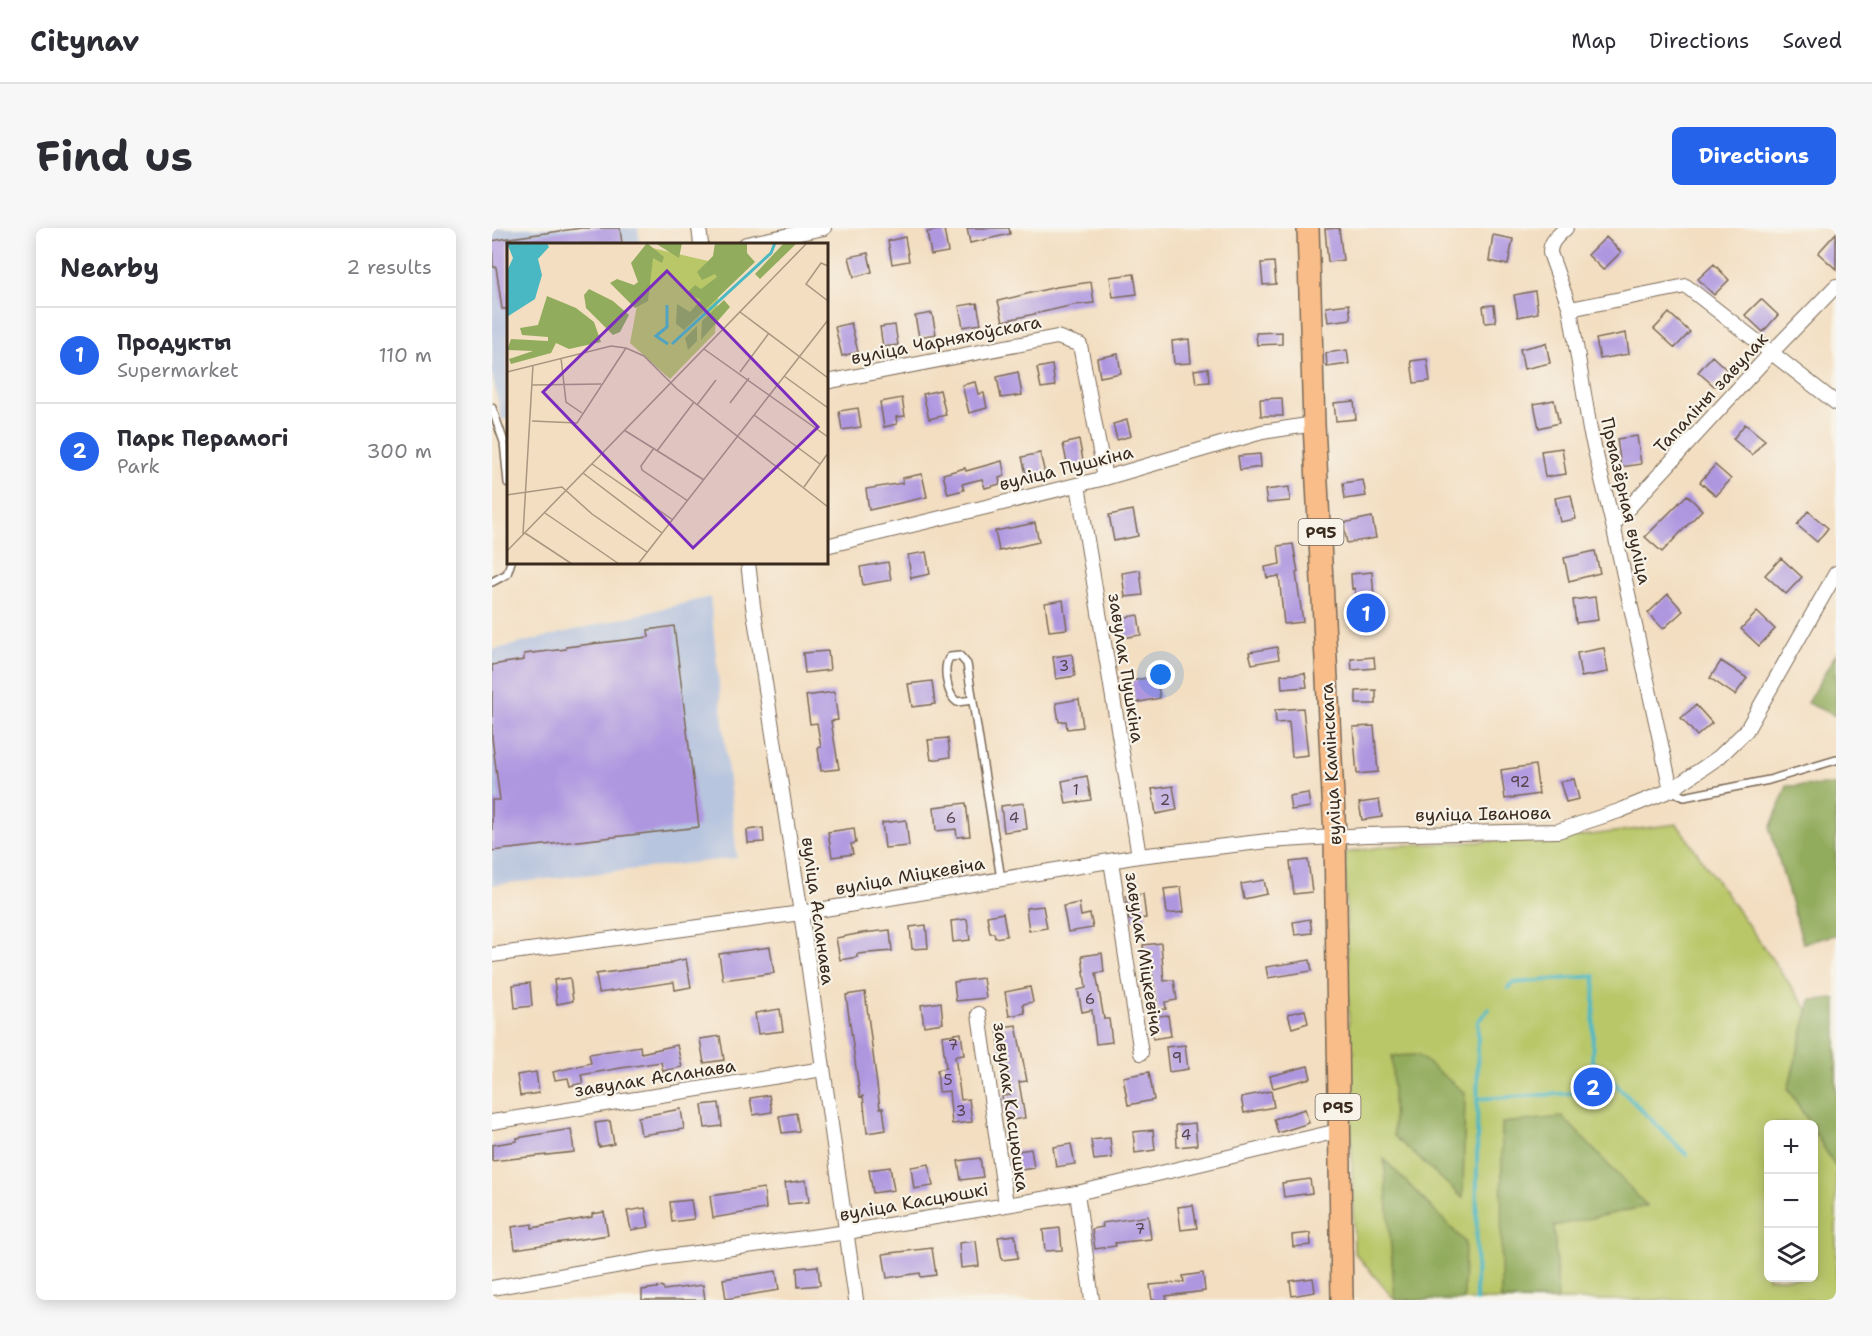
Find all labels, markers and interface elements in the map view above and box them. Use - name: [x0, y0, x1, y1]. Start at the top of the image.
- text: Citynav: [30, 22, 139, 60]
- text: Map: [1571, 27, 1616, 55]
- text: Directions: [1649, 27, 1749, 55]
- text: Saved: [1782, 27, 1842, 55]
- button: Directions: [1672, 127, 1836, 185]
- text: Find us: [36, 128, 193, 184]
- inset map: [507, 243, 828, 564]
- text: Nearby: [60, 250, 159, 285]
- text: 2 results: [346, 254, 432, 280]
- street label: вуліца Чарняхоўскага: [849, 310, 1043, 370]
- street label: Тапаліны завулак: [1649, 327, 1774, 459]
- text: Продукты: [117, 328, 231, 357]
- text: 1: [75, 342, 84, 368]
- text: 110 m: [378, 342, 432, 368]
- text: Supermarket: [117, 357, 239, 383]
- street label: Прыазёрная вуліца: [1595, 415, 1657, 587]
- text: Парк Перамогі: [117, 424, 289, 453]
- text: 2: [73, 438, 87, 464]
- text: 300 m: [366, 438, 432, 464]
- street label: вуліца Пушкіна: [997, 440, 1135, 496]
- text: Park: [117, 453, 160, 479]
- road number: Р95: [1298, 519, 1344, 545]
- pin: 1: [1346, 590, 1386, 636]
- street label: завулак Пушкіна: [1102, 592, 1150, 744]
- house number: 3: [1059, 656, 1069, 676]
- your location: [1146, 660, 1175, 689]
- street label: вуліца Камінскага: [1315, 682, 1347, 846]
- house number: 92: [1510, 772, 1530, 792]
- house number: 1: [1073, 780, 1079, 800]
- house number: 2: [1160, 790, 1170, 810]
- street label: вуліца Іванова: [1415, 801, 1551, 827]
- house number: 6: [946, 808, 956, 828]
- house number: 4: [1009, 808, 1019, 828]
- street label: вуліца Асланава: [796, 836, 840, 986]
- street label: вуліца Міцкевіча: [833, 851, 987, 901]
- street label: завулак Міцкевіча: [1119, 871, 1169, 1037]
- house number: 6: [1085, 989, 1095, 1009]
- street label: завулак Касцюшка: [987, 1021, 1035, 1193]
- house number: 7: [948, 1035, 958, 1055]
- house number: 9: [1172, 1048, 1182, 1068]
- street label: завулак Асланава: [573, 1053, 737, 1103]
- pin: 2: [1574, 1064, 1612, 1110]
- house number: 5: [943, 1070, 953, 1090]
- road number: Р95: [1316, 1094, 1360, 1120]
- house number: 3: [956, 1101, 966, 1121]
- map controls: [1764, 1120, 1818, 1282]
- button: +: [1764, 1120, 1818, 1174]
- house number: 4: [1181, 1125, 1191, 1145]
- button: −: [1764, 1174, 1818, 1228]
- street label: вуліца Касцюшкі: [838, 1177, 990, 1227]
- house number: 7: [1135, 1219, 1145, 1239]
- button: layers: [1764, 1228, 1818, 1282]

